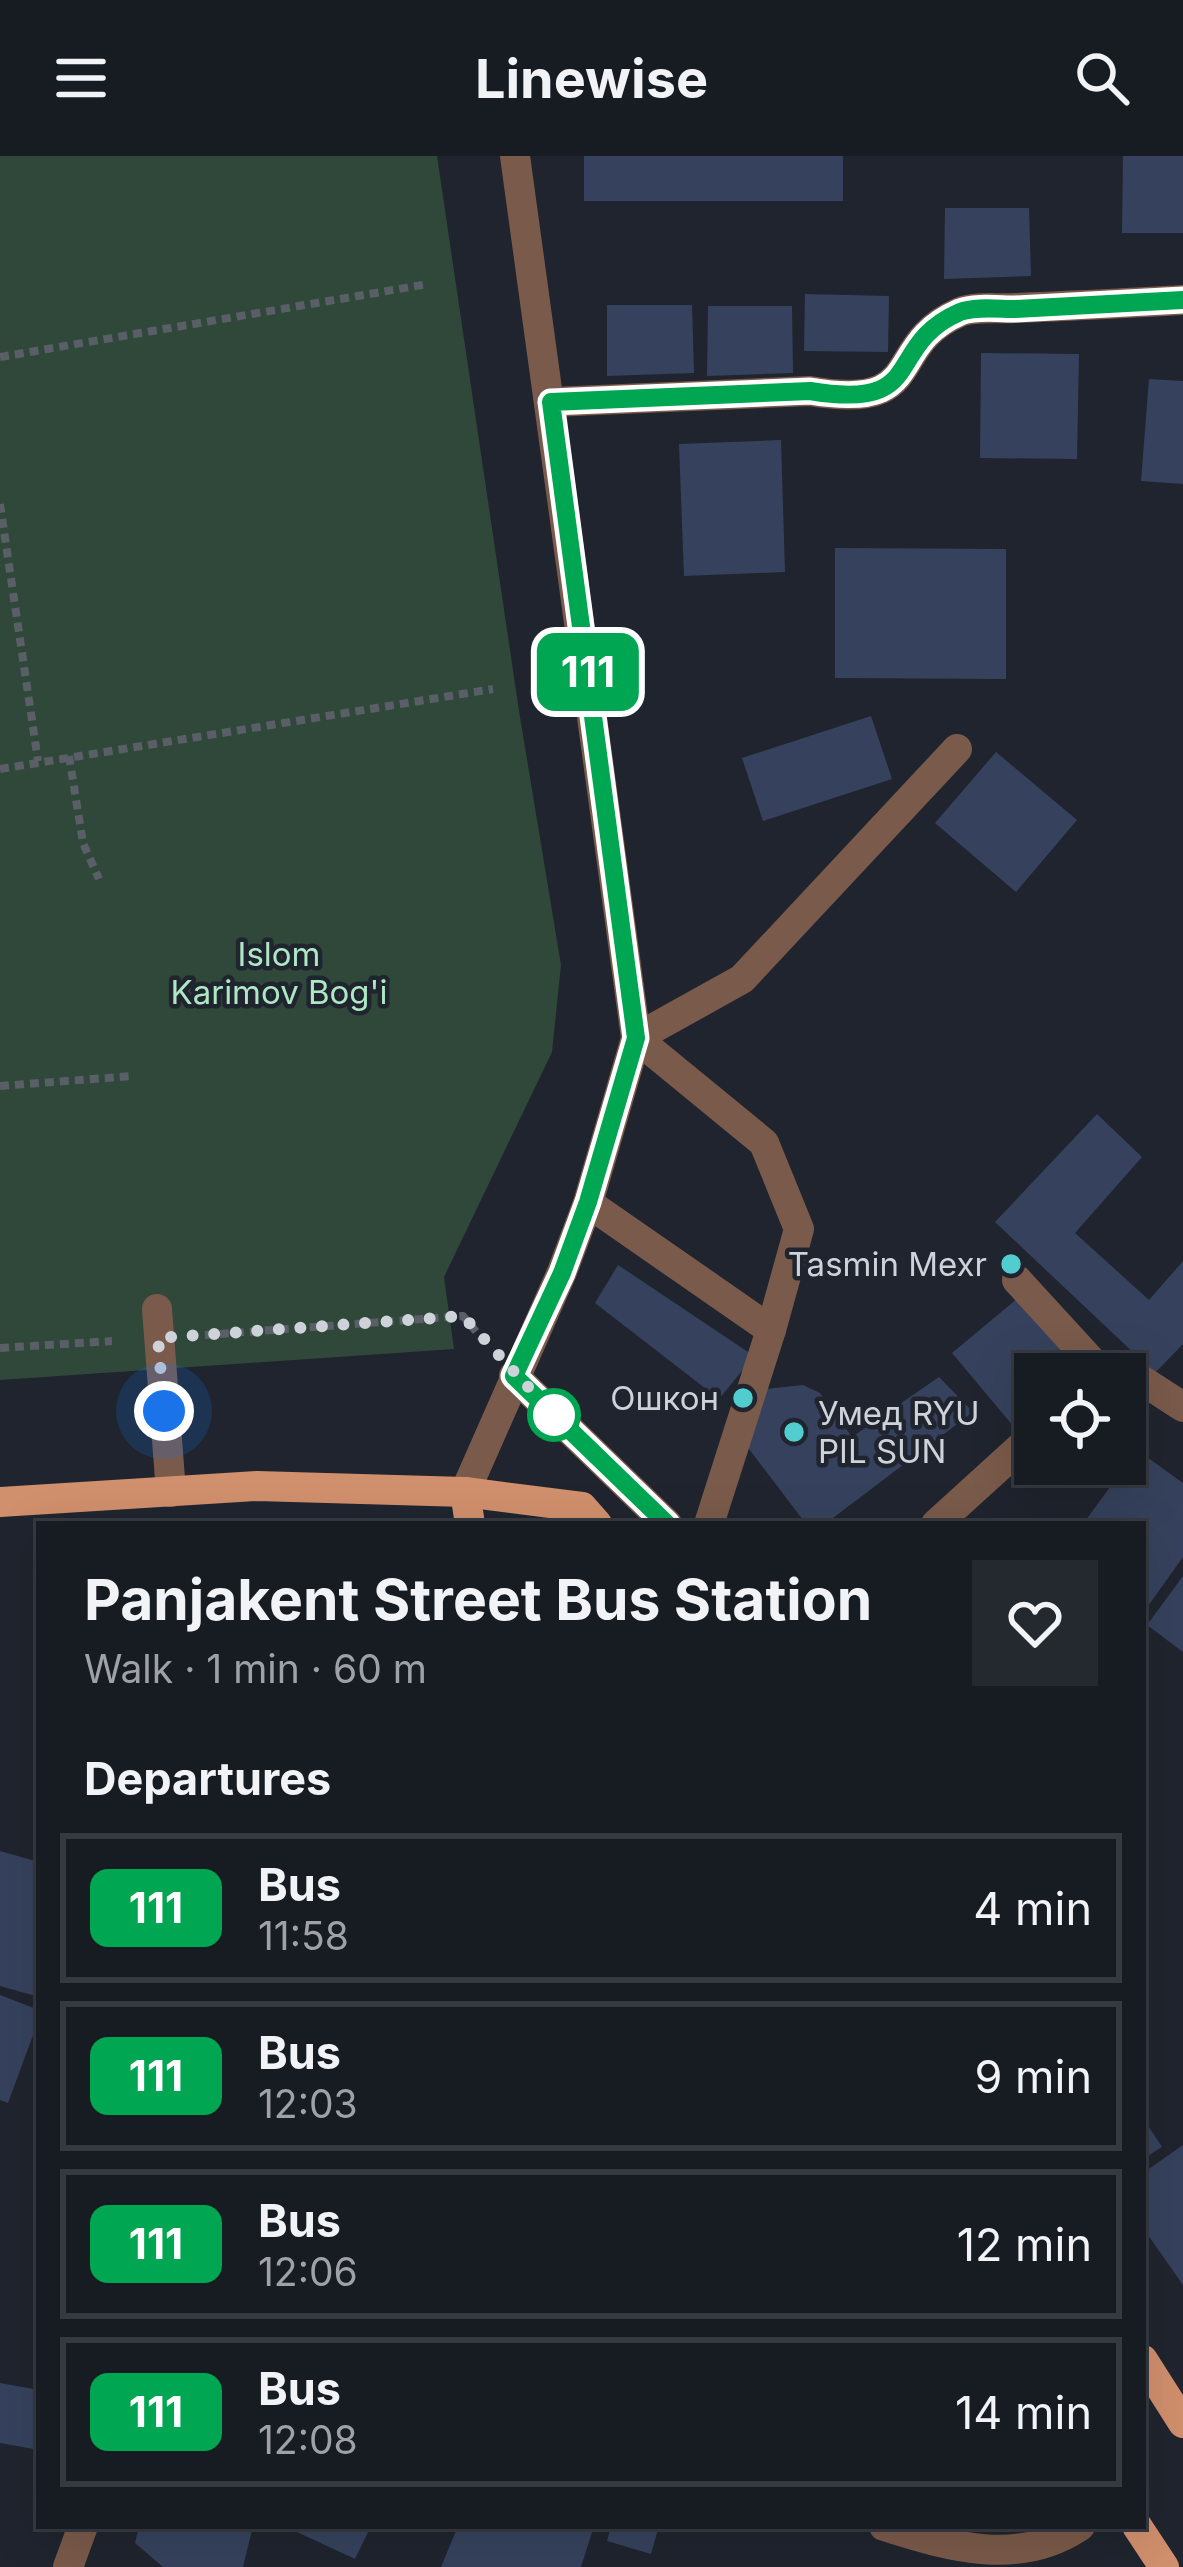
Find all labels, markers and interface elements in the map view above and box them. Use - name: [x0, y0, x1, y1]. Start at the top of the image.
- icon: menu: [48, 45, 114, 111]
- icon: search: [1069, 45, 1135, 111]
- text: Linewise: [475, 46, 708, 111]
- line badge: 111: [519, 633, 657, 711]
- text: 111: [561, 646, 615, 697]
- park label: Islom Karimov Bog'i: [170, 934, 388, 1012]
- place label: Tasmin Mexr: [788, 1244, 987, 1284]
- marker: Tasmin Mexr: [998, 1251, 1024, 1277]
- map controls: [1014, 1353, 1146, 1485]
- button: locate: [1014, 1353, 1146, 1485]
- place label: Ошкон: [610, 1378, 719, 1418]
- your location: [134, 1381, 194, 1441]
- marker: Ошкон: [730, 1385, 756, 1411]
- unlabelled marker: [529, 1390, 579, 1440]
- place label: Умед RYU PIL SUN: [818, 1393, 980, 1471]
- marker: Умед RYU PIL SUN: [781, 1419, 807, 1445]
- button: heart: [972, 1560, 1098, 1686]
- text: Panjakent Street Bus Station: [84, 1565, 872, 1634]
- text: Walk · 1 min · 60 m: [84, 1645, 427, 1692]
- text: Departures: [84, 1751, 331, 1806]
- text: Bus: [258, 1857, 341, 1912]
- text: 4 min: [973, 1881, 1092, 1936]
- text: 111: [129, 1882, 183, 1933]
- text: 11:58: [258, 1912, 349, 1959]
- text: Bus: [258, 2025, 341, 2080]
- text: 9 min: [975, 2049, 1092, 2104]
- text: 111: [129, 2050, 183, 2101]
- text: 12:03: [258, 2080, 358, 2127]
- text: Bus: [258, 2193, 341, 2248]
- text: 12 min: [957, 2217, 1092, 2272]
- text: 111: [129, 2218, 183, 2269]
- text: 12:06: [258, 2248, 358, 2295]
- text: Bus: [258, 2361, 341, 2416]
- text: 14 min: [955, 2385, 1092, 2440]
- text: 111: [129, 2386, 183, 2437]
- text: 12:08: [258, 2416, 358, 2463]

